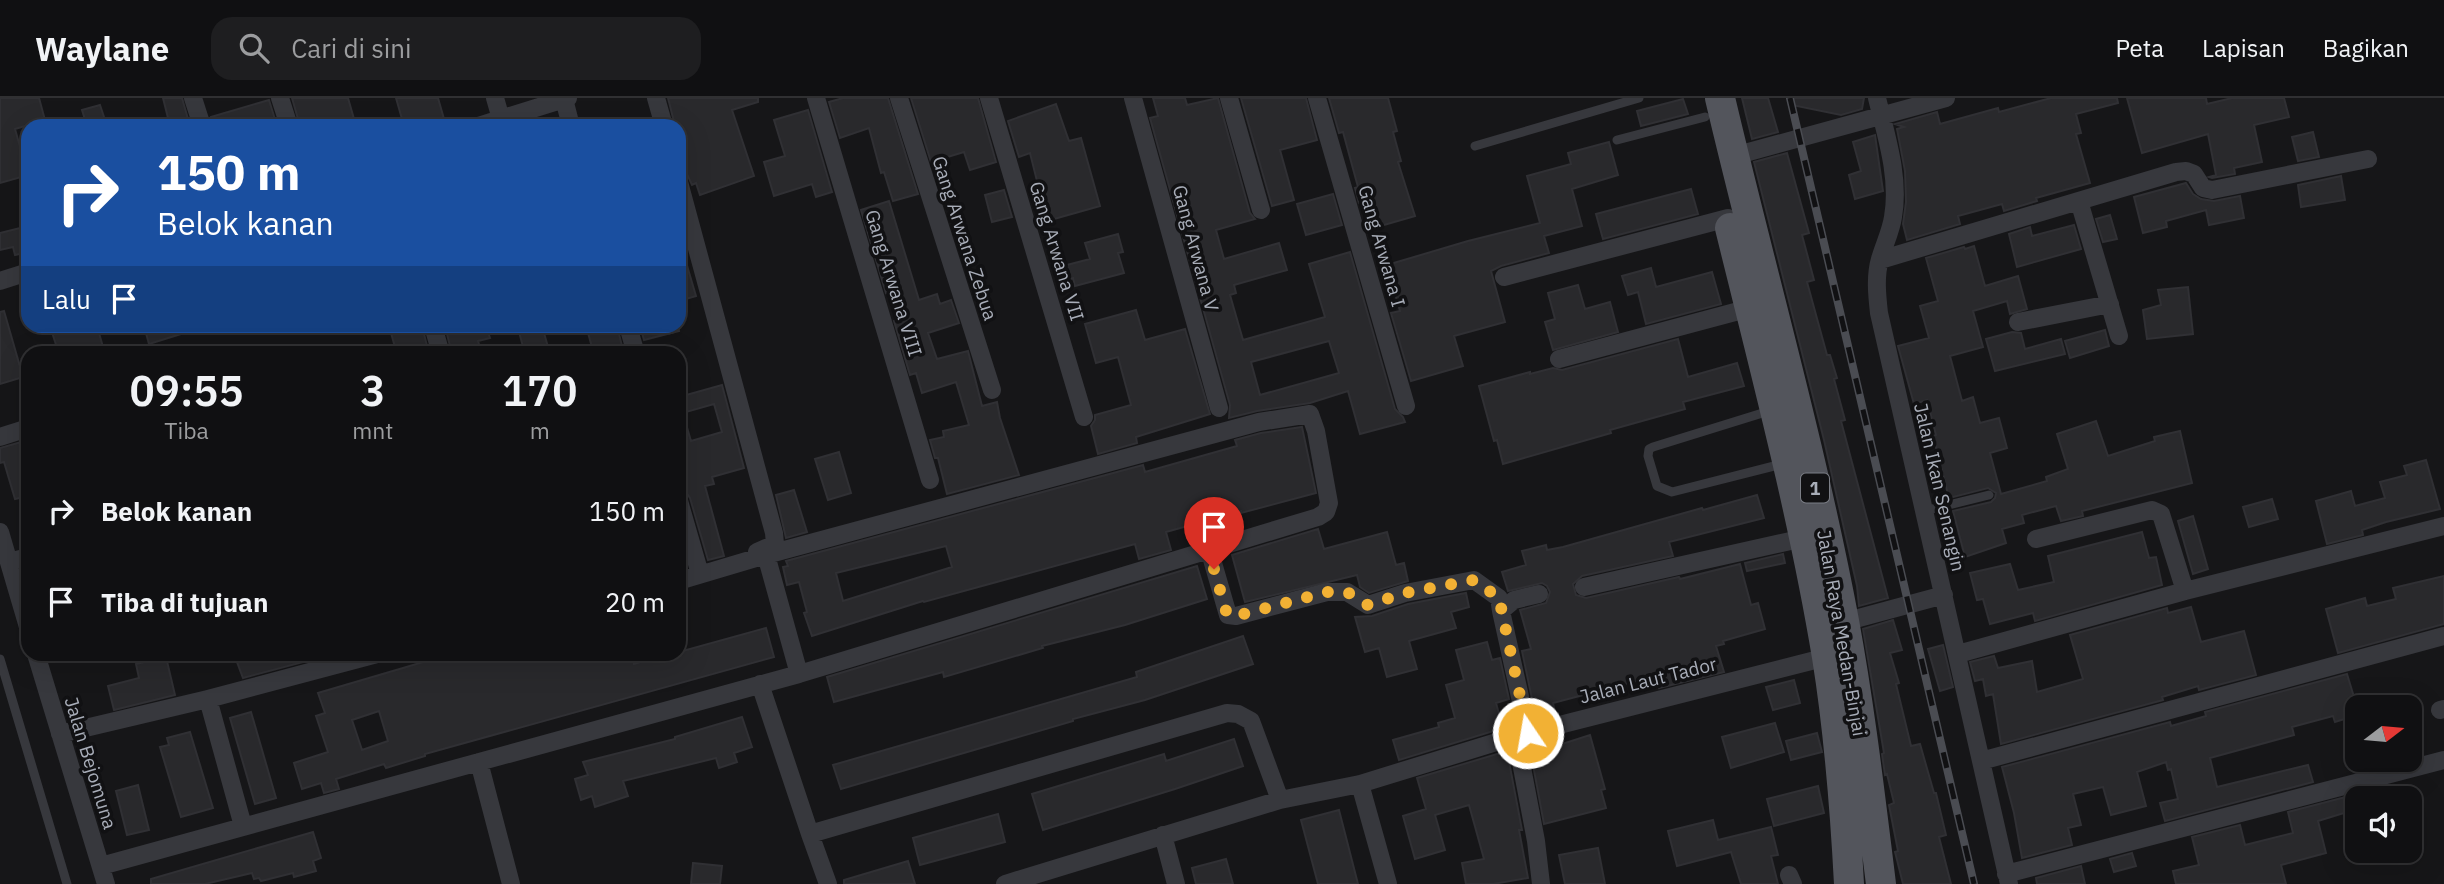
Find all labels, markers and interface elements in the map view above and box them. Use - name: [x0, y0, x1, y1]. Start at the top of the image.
- search box: [211, 17, 701, 80]
- text: Waylane: [35, 27, 169, 70]
- icon: search: [235, 29, 273, 67]
- text: Cari di sini: [291, 31, 412, 65]
- text: Peta: [2116, 32, 2164, 64]
- text: Lapisan: [2202, 32, 2285, 64]
- text: Bagikan: [2323, 32, 2409, 64]
- text: 150 m: [157, 140, 301, 203]
- icon: right: [42, 147, 133, 238]
- street label: Gang Arwana Zebua: [927, 153, 1003, 323]
- street label: Gang Arwana VII: [1024, 178, 1090, 324]
- street label: Gang Arwana V: [1168, 182, 1224, 314]
- street label: Gang Arwana I: [1353, 182, 1411, 310]
- text: Belok kanan: [157, 202, 334, 244]
- street label: Gang Arwana VIII: [860, 207, 928, 359]
- icon: arrive: [105, 280, 143, 318]
- text: Lalu: [42, 282, 91, 316]
- text: 09:55: [129, 363, 244, 418]
- text: 3: [360, 363, 385, 418]
- text: 170: [502, 363, 577, 418]
- street label: Jalan Ikan Senangin: [1909, 400, 1971, 574]
- text: Tiba: [164, 415, 209, 445]
- text: mnt: [352, 415, 393, 445]
- text: m: [530, 415, 550, 445]
- road number: 1: [1801, 474, 1829, 502]
- icon: right: [42, 492, 80, 530]
- text: Belok kanan: [101, 494, 252, 528]
- text: 150 m: [589, 494, 665, 528]
- pin: [1184, 497, 1244, 569]
- icon: arrive: [1195, 508, 1233, 546]
- street label: Jalan Raya Medan-Binjai: [1812, 528, 1872, 738]
- icon: arrive: [42, 583, 80, 621]
- text: Tiba di tujuan: [101, 585, 268, 619]
- text: 20 m: [605, 585, 665, 619]
- street label: Jalan Laut Tador: [1577, 651, 1719, 709]
- street label: Jalan Bejomuna: [59, 694, 123, 832]
- north arrow: [2345, 695, 2422, 772]
- map controls: [2345, 695, 2422, 863]
- position arrow: [1491, 696, 1565, 770]
- button: sound: [2345, 786, 2422, 863]

